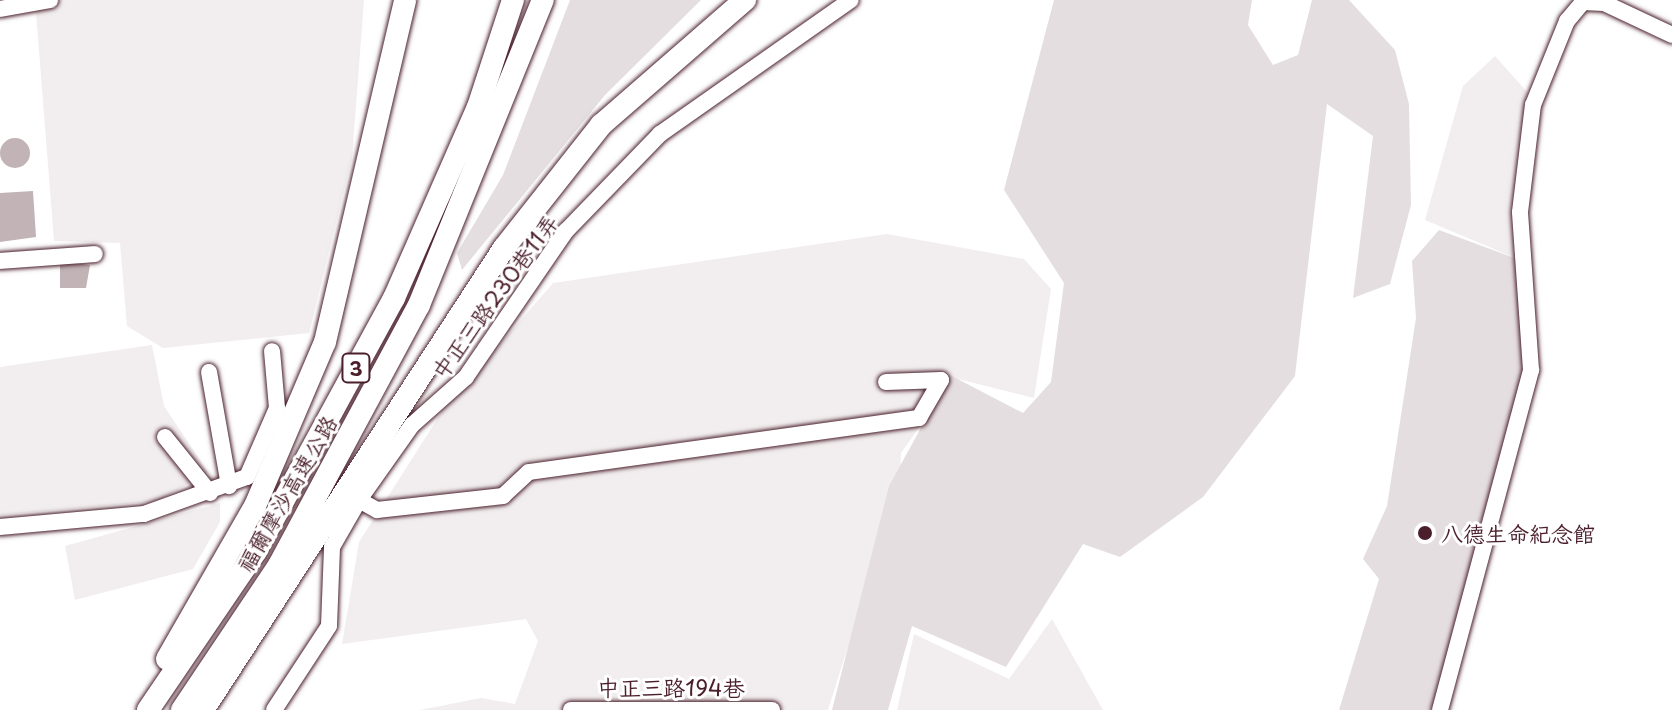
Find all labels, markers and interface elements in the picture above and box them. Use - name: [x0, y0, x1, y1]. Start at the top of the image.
- street label: 中正三路230巷11弄: [426, 209, 562, 383]
- road number: 3: [340, 352, 372, 384]
- street label: 福爾摩沙高速公路: [231, 410, 341, 576]
- place label: 八德生命紀念館: [1441, 520, 1595, 546]
- marker: 八德生命紀念館: [1416, 524, 1434, 542]
- street label: 中正三路194巷: [597, 674, 745, 700]

